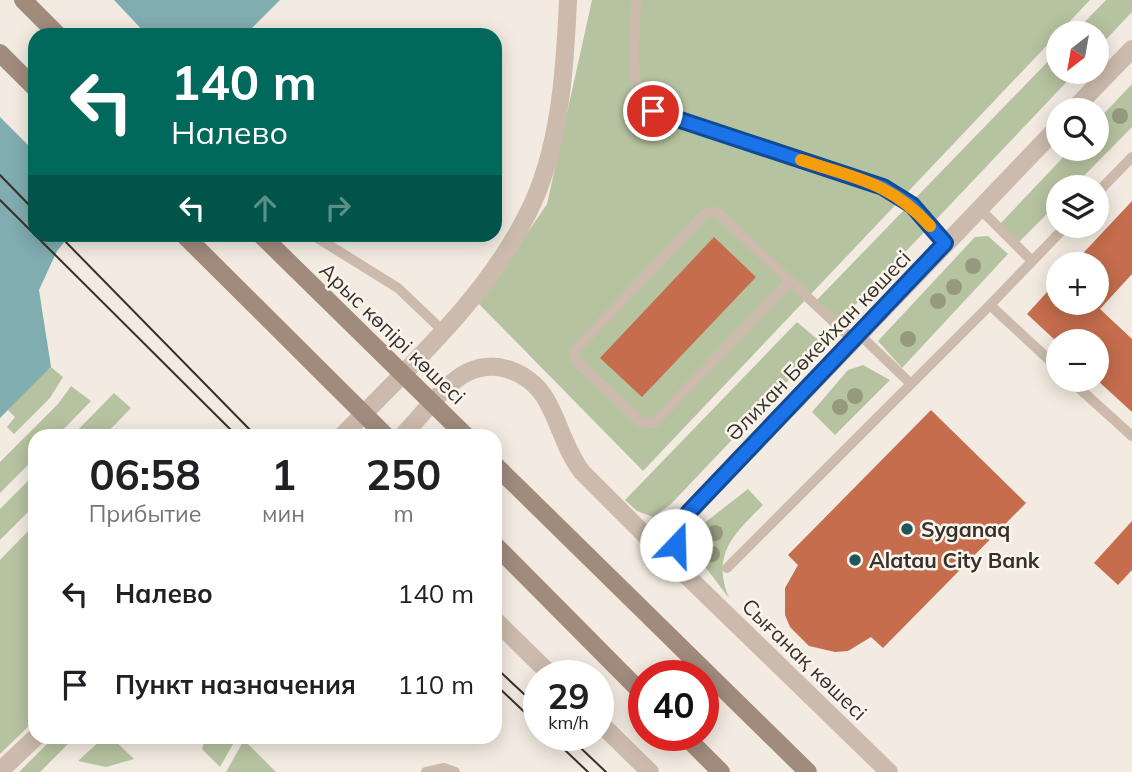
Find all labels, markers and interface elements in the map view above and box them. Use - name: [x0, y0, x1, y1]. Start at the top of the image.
- north arrow: [1046, 21, 1110, 84]
- map controls: [1046, 21, 1109, 392]
- text: 140 m: [171, 51, 317, 112]
- icon: left: [56, 56, 147, 147]
- pin: [623, 81, 683, 141]
- icon: arrive: [634, 92, 672, 130]
- button: search: [1046, 98, 1109, 161]
- text: Налево: [171, 112, 288, 152]
- button: layers: [1046, 175, 1109, 238]
- icon: left: [173, 189, 211, 227]
- icon: ahead: [246, 189, 284, 227]
- icon: right: [319, 189, 357, 227]
- street label: Әлихан Бөкейхан көшесі: [720, 244, 916, 446]
- button: +: [1046, 252, 1109, 315]
- street label: Арыс көпірі көшесі: [315, 257, 471, 409]
- button: −: [1046, 329, 1109, 392]
- text: 06:58: [89, 448, 201, 501]
- text: 1: [271, 448, 296, 501]
- text: 250: [366, 448, 441, 501]
- text: Прибытие: [89, 499, 201, 528]
- text: мин: [262, 499, 305, 528]
- text: m: [393, 499, 414, 528]
- position arrow: [639, 508, 713, 582]
- place label: Syganaq: [921, 516, 1010, 542]
- marker: Syganaq: [899, 521, 915, 537]
- place label: Alatau City Bank: [869, 547, 1040, 573]
- marker: Alatau City Bank: [847, 552, 863, 568]
- icon: left: [56, 575, 94, 613]
- text: Налево: [115, 577, 213, 610]
- text: 140 m: [398, 577, 474, 610]
- street label: Сығанақ көшесі: [737, 593, 873, 725]
- speed limit sign: 40: [628, 660, 719, 751]
- icon: arrive: [56, 666, 94, 704]
- text: Пункт назначения: [115, 668, 356, 701]
- text: 110 m: [398, 668, 474, 701]
- text: 29: [547, 674, 590, 718]
- text: km/h: [548, 711, 589, 734]

